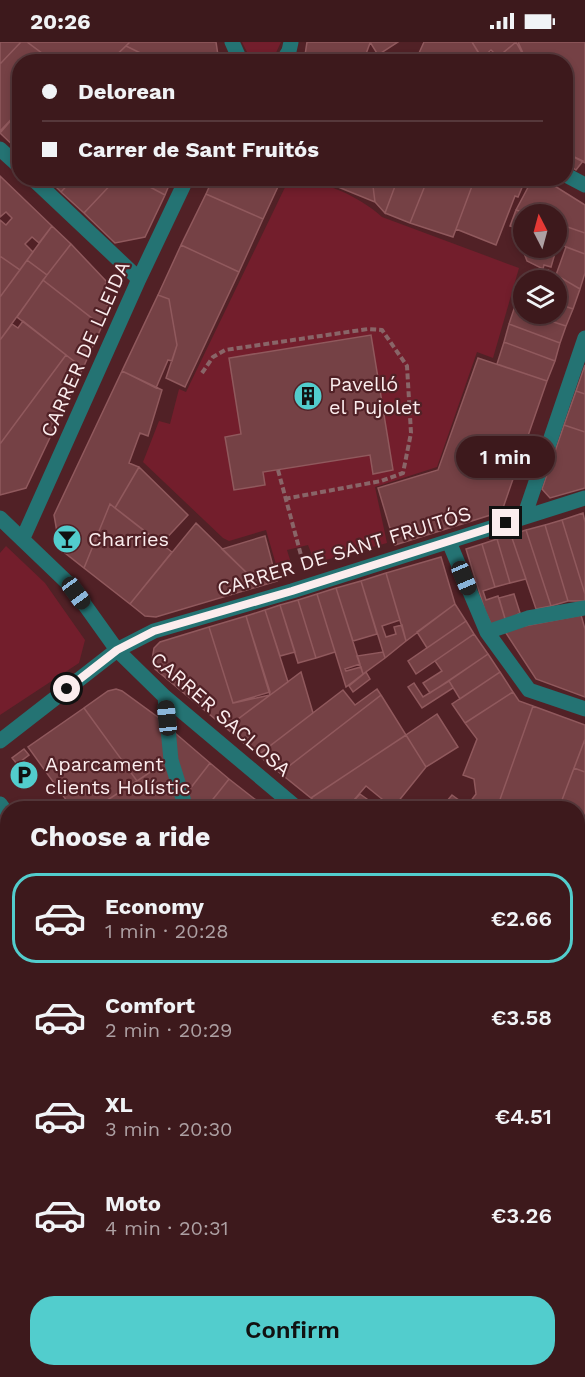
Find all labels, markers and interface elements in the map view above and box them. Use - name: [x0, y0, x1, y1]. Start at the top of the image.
- text: 20:26: [30, 9, 91, 34]
- text: Delorean: [78, 79, 175, 104]
- text: Carrer de Sant Fruitós: [78, 137, 319, 162]
- north arrow: [513, 204, 567, 258]
- map controls: [513, 204, 567, 324]
- street label: CARRER DE LLEIDA: [35, 257, 135, 441]
- button: layers: [513, 270, 567, 324]
- place label: Pavelló el Pujolet: [329, 372, 421, 419]
- building icon: Pavelló el Pujolet: [292, 380, 324, 412]
- callout: 1 min: [456, 436, 556, 478]
- text: 1 min: [480, 445, 531, 469]
- street label: CARRER DE SANT FRUITÓS: [214, 501, 474, 601]
- route end: [492, 509, 519, 536]
- bar icon: Charries: [51, 523, 83, 555]
- place label: Charries: [88, 527, 169, 551]
- car: [449, 558, 479, 598]
- car: [58, 573, 94, 613]
- street label: CARRER SACLOSA: [146, 647, 296, 781]
- route start: [53, 675, 80, 702]
- car: [156, 699, 178, 737]
- place label: Aparcament clients Holístic: [45, 752, 191, 799]
- parking icon: Aparcament clients Holístic: [8, 759, 40, 791]
- text: Choose a ride: [30, 821, 210, 853]
- icon: car: [33, 891, 87, 945]
- text: Economy: [105, 894, 204, 919]
- text: €2.66: [491, 906, 552, 931]
- text: 1 min · 20:28: [105, 919, 229, 943]
- icon: car: [33, 990, 87, 1044]
- text: Comfort: [105, 993, 195, 1018]
- text: €3.58: [491, 1005, 552, 1030]
- text: 2 min · 20:29: [105, 1018, 232, 1042]
- icon: car: [33, 1089, 87, 1143]
- text: XL: [105, 1092, 133, 1117]
- text: €4.51: [495, 1104, 552, 1129]
- text: 3 min · 20:30: [105, 1117, 233, 1141]
- icon: car: [33, 1188, 87, 1242]
- text: Moto: [105, 1191, 161, 1216]
- text: €3.26: [491, 1203, 552, 1228]
- text: 4 min · 20:31: [105, 1216, 228, 1240]
- button: Confirm: [30, 1296, 555, 1365]

